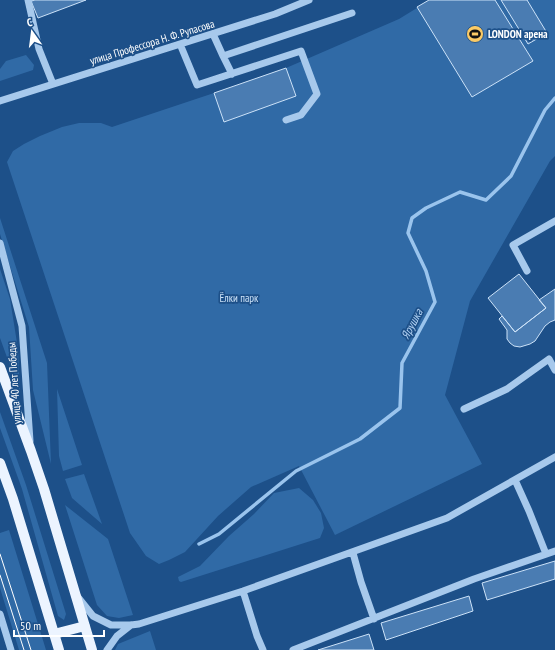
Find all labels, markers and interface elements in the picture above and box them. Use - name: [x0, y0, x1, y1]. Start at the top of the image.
- north arrow: [12, 12, 52, 52]
- text: С: [25, 15, 34, 30]
- street label: улица Профессора Н. Ф. Рупасова: [88, 16, 216, 68]
- sports icon: LONDON арена: [465, 24, 485, 44]
- place label: LONDON арена: [488, 27, 548, 41]
- park label: Ёлки парк: [220, 291, 259, 305]
- water label: Ярушка: [397, 305, 426, 341]
- street label: улица 40 лет Победы: [4, 341, 24, 424]
- scale bar: [14, 612, 104, 638]
- text: 50 m: [20, 618, 41, 633]

